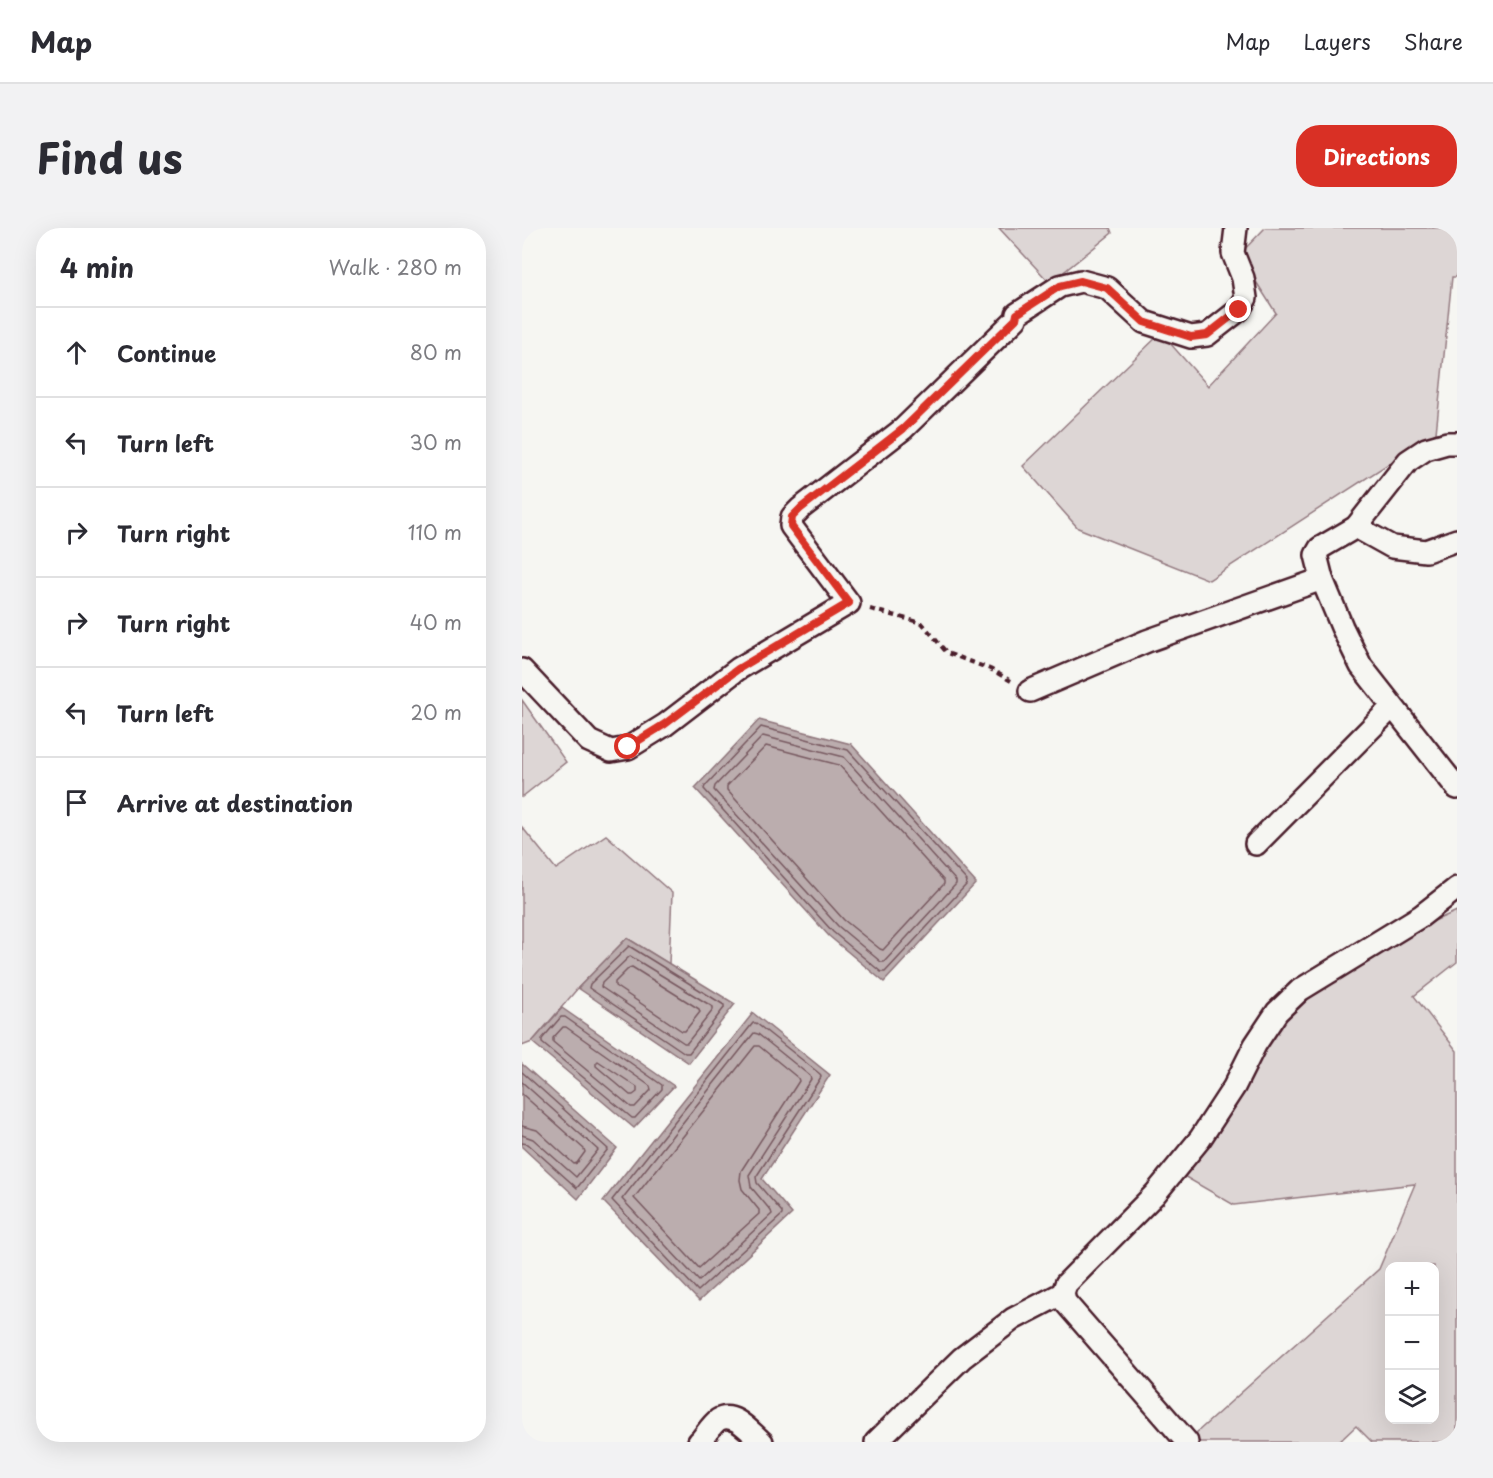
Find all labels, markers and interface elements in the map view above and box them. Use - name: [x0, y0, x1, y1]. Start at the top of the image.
- text: Map: [30, 20, 92, 63]
- text: Map: [1226, 25, 1270, 57]
- text: Layers: [1303, 25, 1371, 57]
- text: Share: [1404, 25, 1463, 57]
- text: Find us: [36, 125, 183, 188]
- button: Directions: [1296, 125, 1457, 187]
- text: 4 min: [60, 248, 134, 287]
- text: Walk · 280 m: [329, 252, 462, 282]
- route end: [1225, 296, 1251, 322]
- icon: ahead: [60, 336, 93, 369]
- text: Continue: [117, 336, 216, 369]
- text: 80 m: [410, 337, 462, 367]
- icon: left: [60, 426, 93, 459]
- text: Turn left: [117, 426, 214, 459]
- text: 30 m: [409, 427, 462, 457]
- icon: right: [60, 516, 93, 549]
- text: Turn right: [117, 516, 230, 549]
- text: 110 m: [408, 517, 462, 547]
- icon: right: [60, 606, 93, 639]
- text: Turn right: [117, 606, 230, 639]
- text: 40 m: [410, 607, 462, 637]
- icon: left: [60, 696, 93, 729]
- text: Turn left: [117, 696, 214, 729]
- text: 20 m: [410, 697, 462, 727]
- route start: [614, 733, 640, 759]
- icon: arrive: [60, 786, 93, 819]
- text: Arrive at destination: [117, 786, 353, 819]
- map controls: [1385, 1262, 1439, 1424]
- button: +: [1385, 1262, 1439, 1316]
- button: −: [1385, 1316, 1439, 1370]
- button: layers: [1385, 1370, 1439, 1424]

